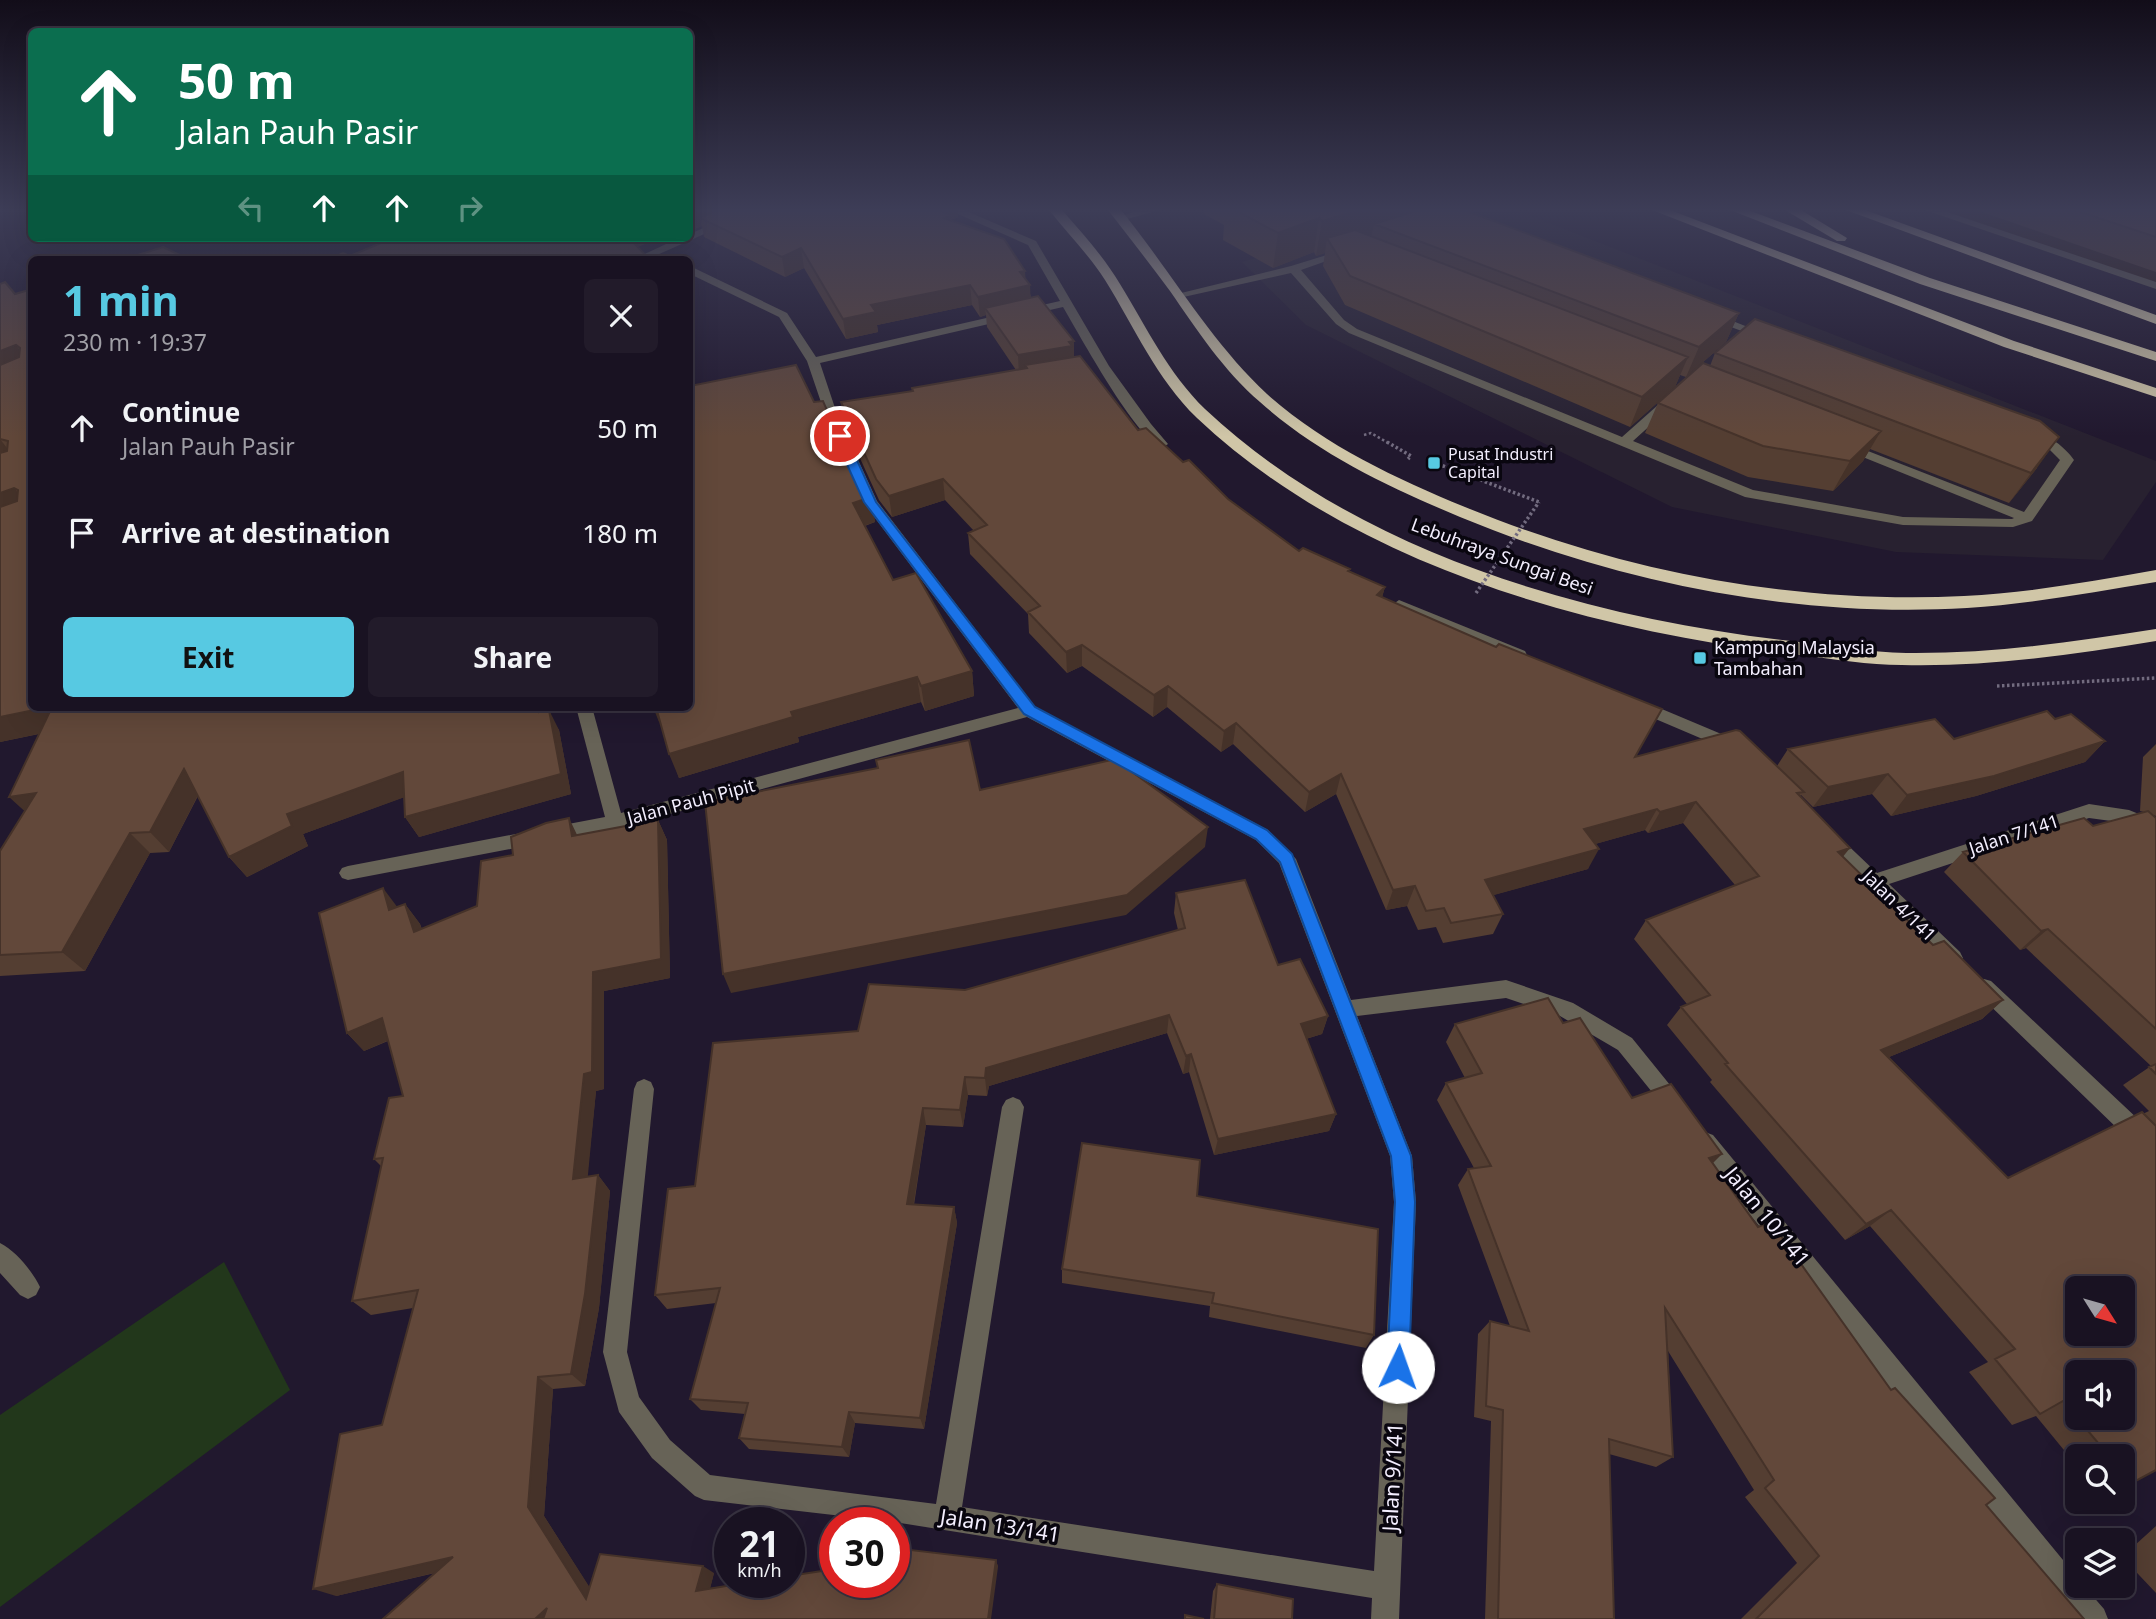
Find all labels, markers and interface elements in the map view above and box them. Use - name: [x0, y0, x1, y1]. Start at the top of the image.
- text: 50 m: [178, 47, 295, 113]
- icon: ahead: [63, 56, 154, 147]
- text: Jalan Pauh Pasir: [178, 110, 418, 153]
- icon: left: [232, 189, 270, 227]
- icon: ahead: [305, 189, 343, 227]
- icon: ahead: [378, 189, 416, 227]
- icon: right: [451, 189, 489, 227]
- text: 1 min: [63, 271, 179, 328]
- button: close: [584, 279, 658, 353]
- text: 230 m · 19:37: [63, 326, 207, 358]
- text: Continue: [122, 394, 240, 430]
- pin: [810, 406, 870, 466]
- icon: ahead: [63, 409, 101, 447]
- text: 50 m: [597, 410, 658, 446]
- icon: arrive: [821, 417, 859, 455]
- text: Jalan Pauh Pasir: [122, 430, 295, 462]
- place label: Pusat Industri Capital: [1448, 443, 1553, 483]
- marker: Pusat Industri Capital: [1426, 455, 1442, 471]
- street label: Lebuhraya Sungai Besi: [1408, 512, 1597, 600]
- icon: arrive: [63, 514, 101, 552]
- text: Arrive at destination: [122, 515, 391, 551]
- text: 180 m: [582, 515, 658, 551]
- button: Exit: [63, 617, 354, 697]
- button: Share: [368, 617, 658, 697]
- place label: Kampung Malaysia Tambahan: [1714, 635, 1875, 680]
- marker: Kampung Malaysia Tambahan: [1692, 650, 1708, 666]
- street label: Jalan Pauh Pipit: [622, 772, 758, 830]
- street label: Jalan 7/141: [1964, 808, 2062, 861]
- street label: Jalan 4/141: [1856, 863, 1942, 946]
- street label: Jalan 10/141: [1718, 1159, 1817, 1272]
- north arrow: [2065, 1276, 2135, 1346]
- map controls: [2065, 1276, 2135, 1598]
- position arrow: [1361, 1330, 1435, 1404]
- button: sound: [2065, 1360, 2135, 1430]
- street label: Jalan 9/141: [1375, 1422, 1409, 1534]
- button: search: [2065, 1444, 2135, 1514]
- street label: Jalan 13/141: [936, 1501, 1062, 1548]
- speed limit sign: 30: [819, 1507, 910, 1598]
- text: 21: [739, 1520, 780, 1567]
- button: layers: [2065, 1528, 2135, 1598]
- text: km/h: [737, 1558, 782, 1582]

